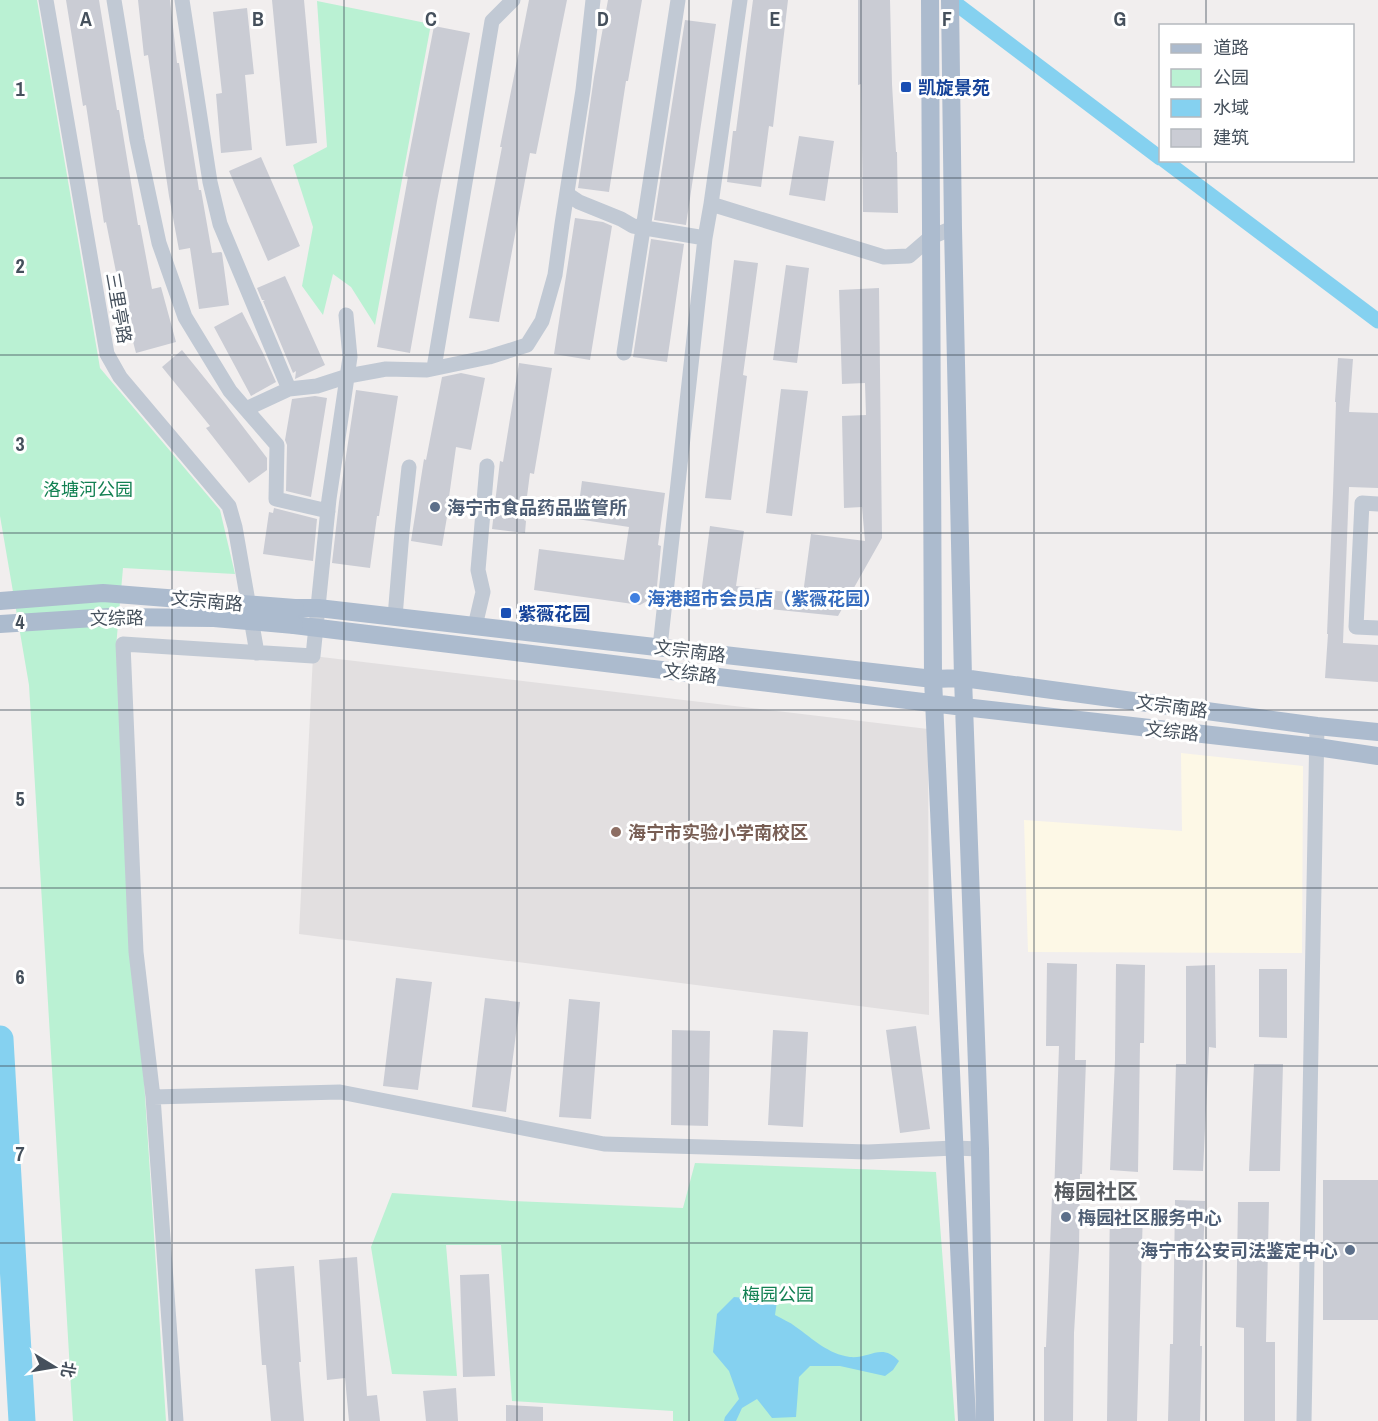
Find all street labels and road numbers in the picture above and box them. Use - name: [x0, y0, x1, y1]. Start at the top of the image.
- street label: 三里亭路: [100, 270, 138, 346]
- street label: 文宗南路: [170, 585, 244, 617]
- street label: 文综路: [90, 605, 144, 631]
- street label: 文宗南路: [653, 634, 727, 668]
- street label: 文综路: [662, 657, 718, 689]
- street label: 文宗南路: [1135, 689, 1209, 723]
- street label: 文综路: [1144, 716, 1200, 746]

